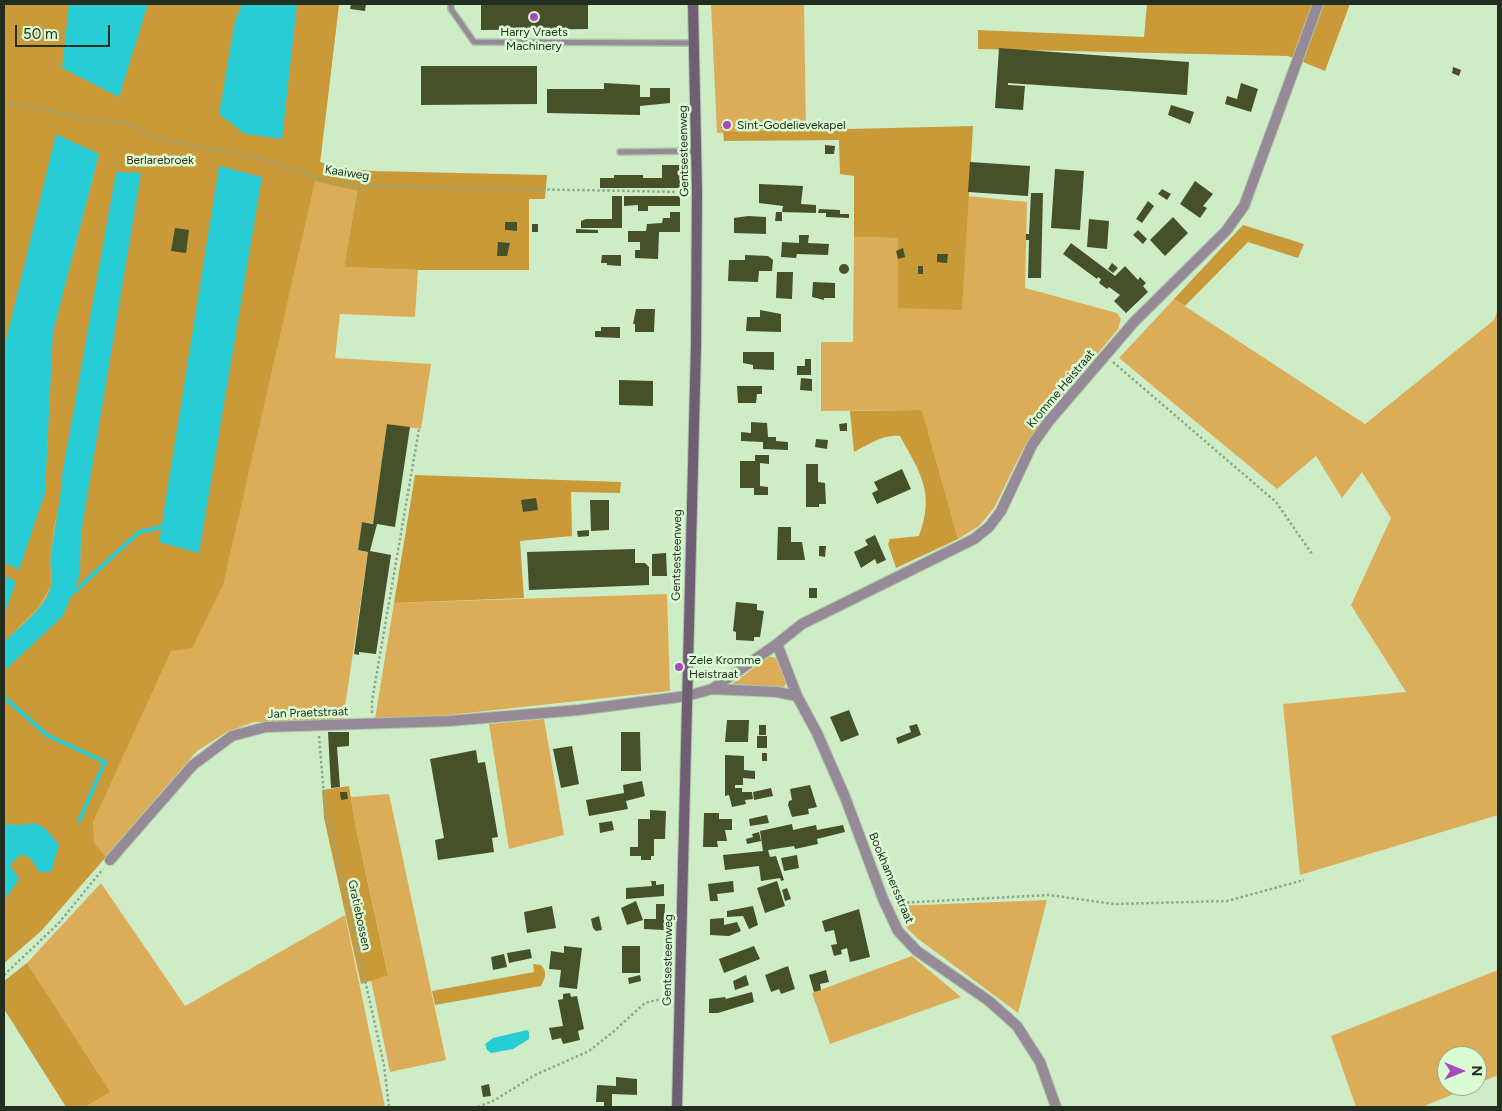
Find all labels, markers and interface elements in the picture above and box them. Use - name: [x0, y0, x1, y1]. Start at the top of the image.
- marker: Harry Vraets Machinery: [528, 11, 540, 23]
- scale bar: [18, 15, 112, 47]
- text: 50 m: [23, 25, 58, 43]
- place label: Harry Vraets Machinery: [500, 25, 568, 53]
- street label: Gentsesteenweg: [676, 105, 692, 197]
- place label: Sint-Godelievekapel: [737, 118, 846, 132]
- marker: Sint-Godelievekapel: [721, 119, 733, 131]
- park label: Berlarebroek: [126, 153, 194, 167]
- street label: Kaaiweg: [324, 162, 370, 184]
- street label: Kromme Heistraat: [1024, 347, 1098, 431]
- street label: Gentsesteenweg: [669, 509, 685, 601]
- place label: Zele Kromme Heistraat: [689, 653, 761, 681]
- marker: Zele Kromme Heistraat: [673, 661, 685, 673]
- street label: Jan Praetstraat: [267, 704, 349, 722]
- street label: Bookhamersstraat: [865, 830, 917, 926]
- street label: Gratiebossen: [345, 878, 373, 952]
- street label: Gentsesteenweg: [660, 914, 676, 1006]
- north arrow: [1437, 1046, 1487, 1096]
- text: N: [1468, 1066, 1485, 1076]

